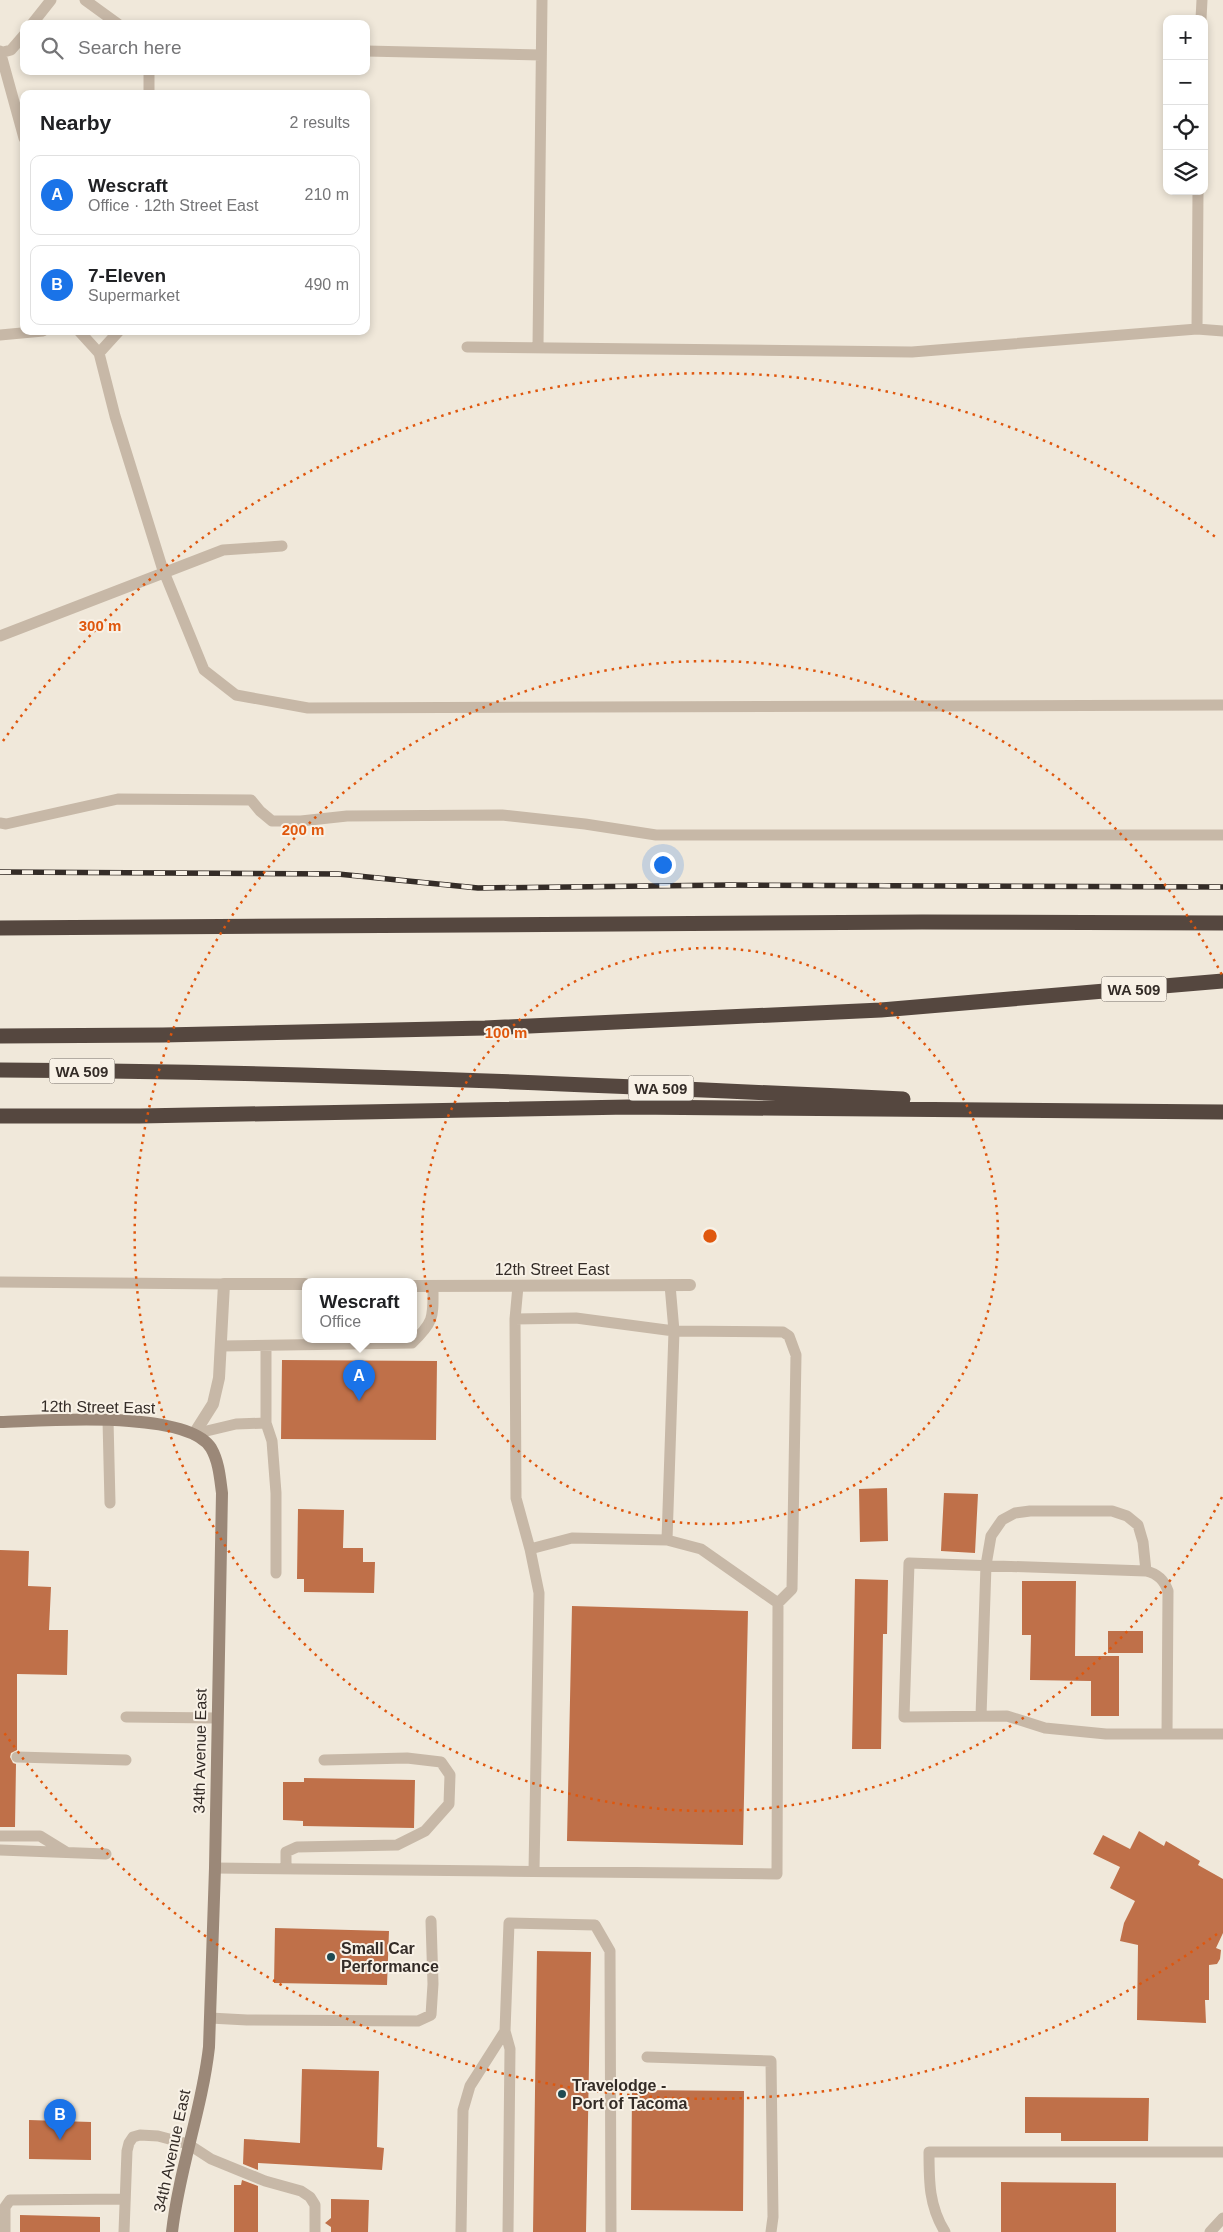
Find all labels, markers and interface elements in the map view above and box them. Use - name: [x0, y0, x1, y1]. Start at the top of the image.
- map controls: [1163, 15, 1208, 195]
- button: +: [1163, 15, 1208, 60]
- search box: [20, 20, 370, 75]
- icon: search: [38, 34, 66, 62]
- text: Search here: [78, 37, 182, 58]
- button: −: [1163, 60, 1208, 105]
- button: locate: [1163, 105, 1208, 150]
- text: Nearby: [40, 111, 111, 134]
- text: 2 results: [290, 114, 350, 131]
- button: layers: [1163, 150, 1208, 195]
- text: Wescraft: [88, 175, 168, 196]
- text: A: [51, 186, 63, 203]
- text: 210 m: [305, 186, 349, 203]
- text: Office · 12th Street East: [88, 197, 258, 214]
- text: 7-Eleven: [88, 265, 166, 286]
- text: B: [51, 276, 63, 293]
- text: 490 m: [305, 276, 349, 293]
- text: Supermarket: [88, 287, 180, 304]
- text: 300 m: [79, 617, 121, 634]
- text: 200 m: [282, 821, 324, 838]
- your location: [650, 852, 676, 878]
- road number: WA 509: [1102, 976, 1166, 1002]
- text: 100 m: [485, 1024, 527, 1041]
- road number: WA 509: [49, 1058, 114, 1084]
- road number: WA 509: [628, 1076, 694, 1100]
- centre of rings: [701, 1227, 719, 1245]
- street label: 12th Street East: [495, 1261, 610, 1278]
- popup: [302, 1278, 417, 1343]
- text: Wescraft: [320, 1291, 399, 1312]
- text: Office: [320, 1313, 361, 1330]
- pin: A: [343, 1360, 375, 1401]
- street label: 12th Street East: [40, 1398, 156, 1417]
- street label: 34th Avenue East: [190, 1688, 210, 1814]
- place label: Small Car Performance: [341, 1940, 439, 1975]
- marker: Small Car Performance: [325, 1951, 337, 1963]
- place label: Travelodge - Port of Tacoma: [572, 2077, 687, 2112]
- street label: 34th Avenue East: [151, 2087, 193, 2214]
- marker: Travelodge - Port of Tacoma: [556, 2088, 568, 2100]
- pin: B: [44, 2099, 76, 2140]

